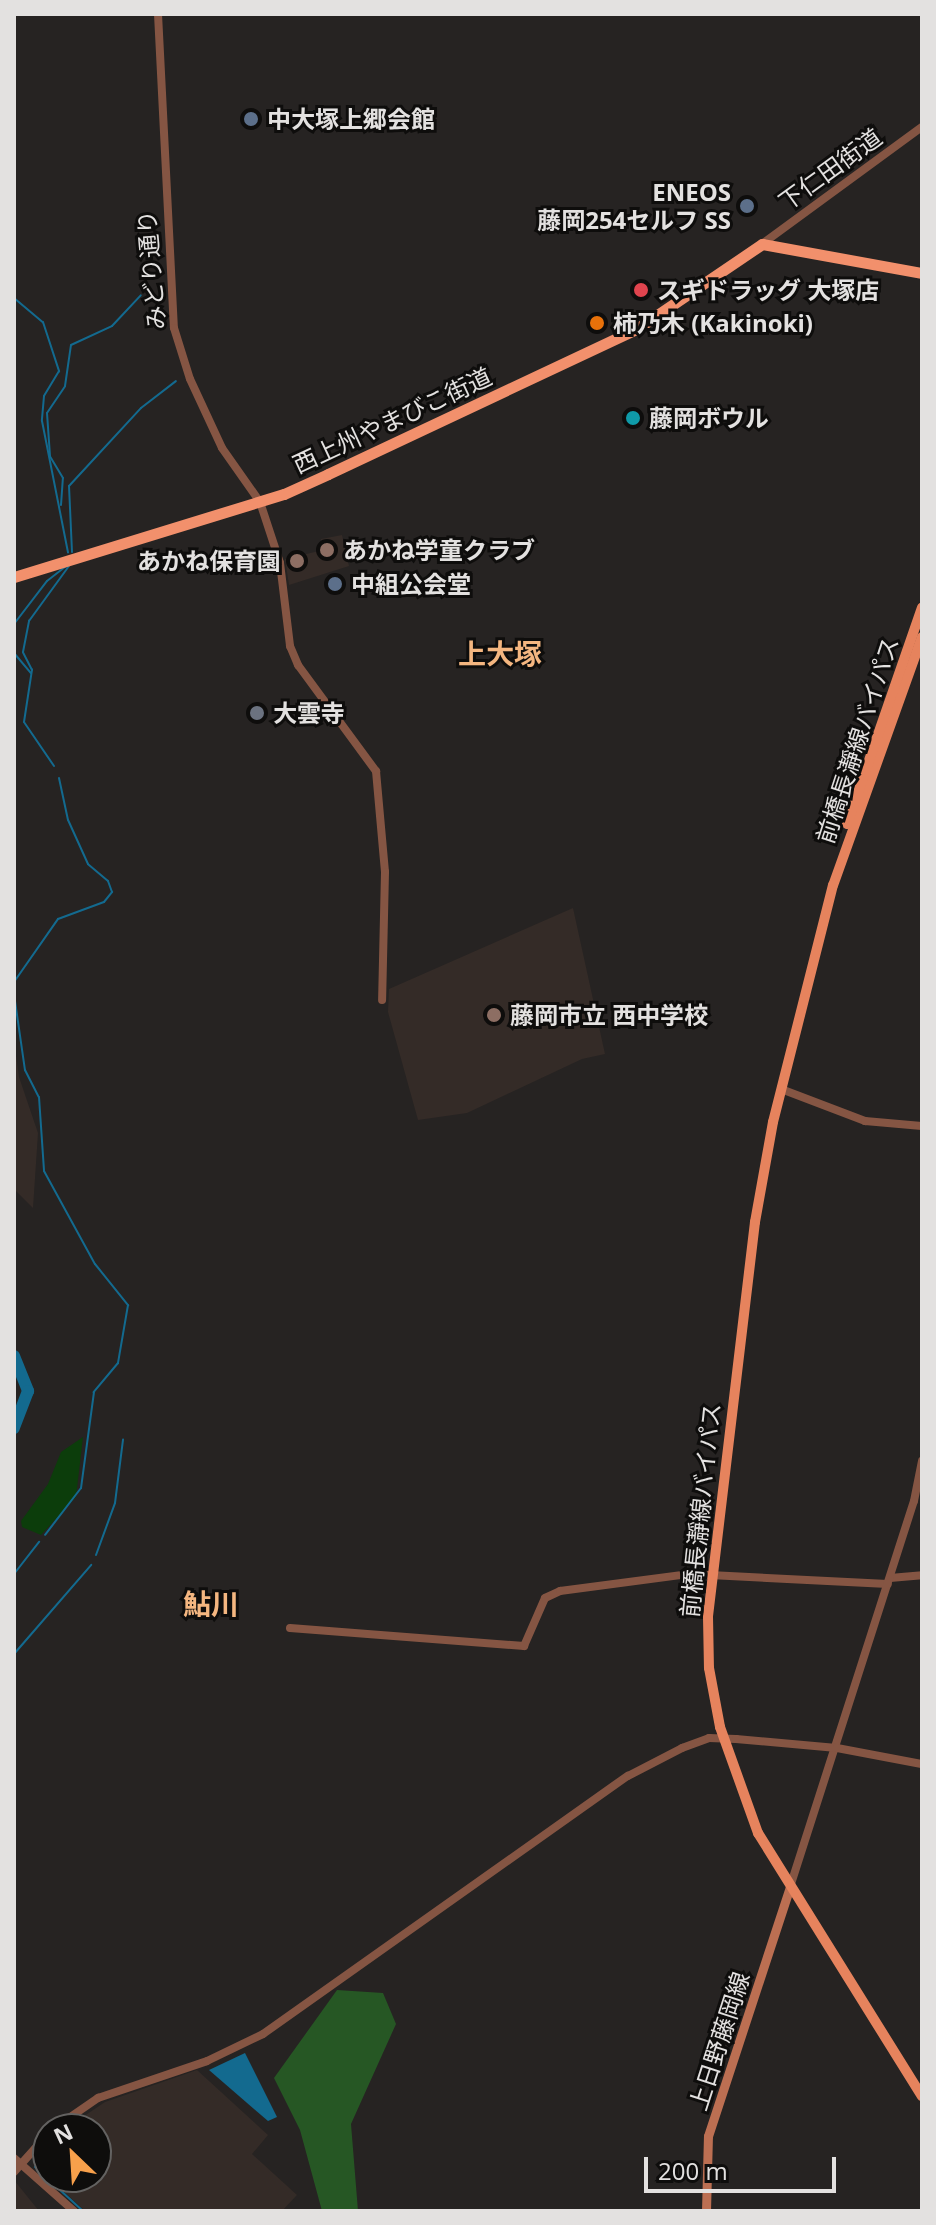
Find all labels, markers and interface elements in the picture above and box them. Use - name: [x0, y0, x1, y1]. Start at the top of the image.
- place label: 中大塚上郷会館: [267, 105, 435, 133]
- marker: 中大塚上郷会館: [242, 110, 260, 128]
- street label: 下仁田街道: [773, 122, 887, 216]
- place label: ENEOS 藤岡254セルフ SS: [537, 178, 731, 234]
- marker: ENEOS 藤岡254セルフ SS: [738, 197, 756, 215]
- street label: みどり通り: [131, 209, 171, 331]
- place label: スギドラッグ 大塚店: [657, 276, 879, 304]
- marker: スギドラッグ 大塚店: [632, 281, 650, 299]
- place label: 柿乃木 (Kakinoki): [613, 309, 813, 337]
- marker: 柿乃木 (Kakinoki): [588, 314, 606, 332]
- street label: 西上州やまびこ街道: [288, 361, 496, 479]
- place label: 藤岡ボウル: [649, 404, 769, 432]
- marker: 藤岡ボウル: [624, 409, 642, 427]
- place label: あかね学童クラブ: [343, 536, 535, 564]
- marker: あかね学童クラブ: [318, 541, 336, 559]
- place label: あかね保育園: [137, 547, 281, 575]
- marker: あかね保育園: [288, 552, 306, 570]
- place label: 中組公会堂: [351, 570, 471, 598]
- marker: 中組公会堂: [326, 575, 344, 593]
- street label: 前橋長瀞線バイパス: [810, 633, 904, 847]
- district label: 上大塚: [458, 636, 542, 670]
- place label: 大雲寺: [273, 699, 345, 727]
- marker: 大雲寺: [248, 704, 266, 722]
- place label: 藤岡市立 西中学校: [510, 1001, 708, 1029]
- marker: 藤岡市立 西中学校: [485, 1006, 503, 1024]
- street label: 前橋長瀞線バイパス: [674, 1401, 726, 1619]
- district label: 鮎川: [183, 1586, 239, 1620]
- street label: 上日野藤岡線: [683, 1968, 755, 2114]
- north arrow: [32, 2113, 112, 2193]
- text: N: [48, 2116, 77, 2150]
- scale bar: [648, 2141, 840, 2191]
- text: 200 m: [658, 2154, 728, 2187]

